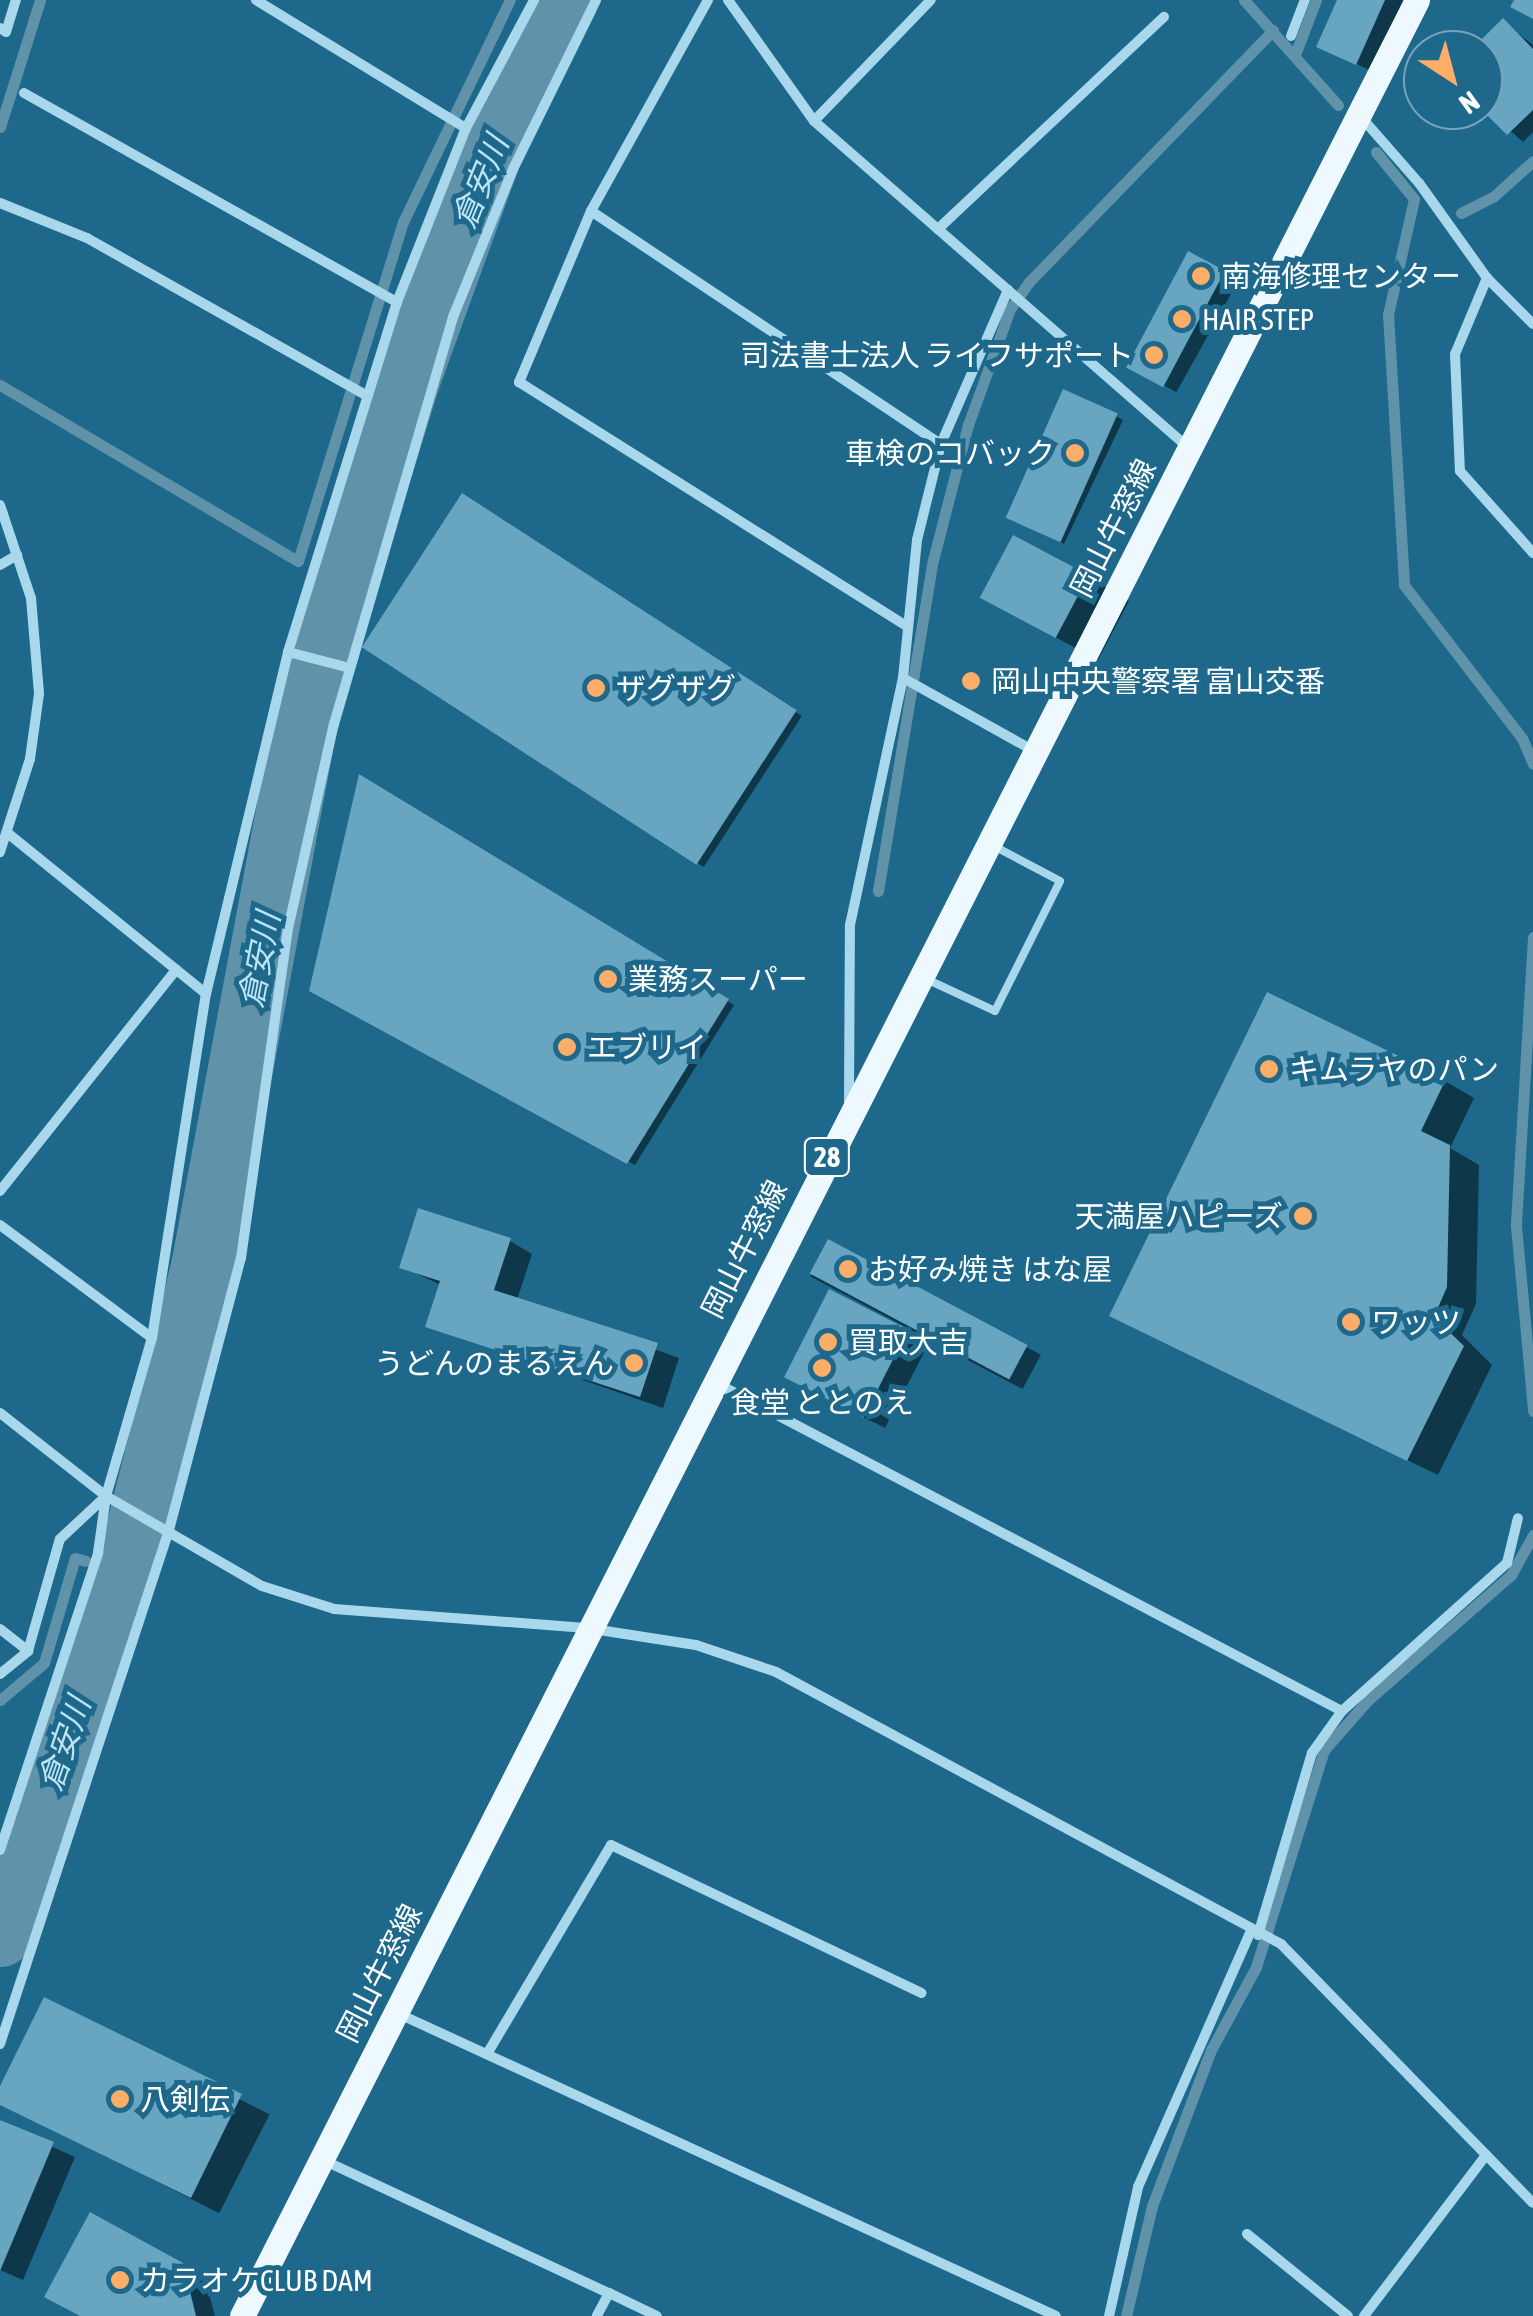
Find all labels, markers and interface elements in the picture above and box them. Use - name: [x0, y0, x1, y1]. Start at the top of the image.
- north arrow: [1403, 30, 1503, 130]
- text: N: [1453, 85, 1486, 120]
- water label: 倉安川: [445, 130, 517, 234]
- place label: 南海修理センター: [1221, 258, 1461, 294]
- marker: 南海修理センター: [1190, 265, 1212, 287]
- place label: HAIR STEP: [1202, 301, 1314, 337]
- marker: HAIR STEP: [1171, 308, 1193, 330]
- place label: 司法書士法人 ライフサポート: [740, 337, 1134, 373]
- marker: 司法書士法人 ライフサポート: [1143, 344, 1165, 366]
- place label: 車検のコバック: [845, 435, 1055, 471]
- marker: 車検のコバック: [1064, 442, 1086, 464]
- street label: 岡山牛窓線: [1063, 453, 1163, 603]
- place label: 岡山中央警察署 富山交番: [991, 663, 1325, 699]
- place label: ザグザグ: [616, 670, 736, 706]
- marker: 岡山中央警察署 富山交番: [960, 670, 982, 692]
- marker: ザグザグ: [585, 677, 607, 699]
- water label: 倉安川: [232, 909, 288, 1011]
- place label: 業務スーパー: [628, 961, 808, 997]
- marker: 業務スーパー: [597, 968, 619, 990]
- place label: エブリイ: [587, 1029, 707, 1065]
- marker: エブリイ: [556, 1036, 578, 1058]
- place label: キムラヤのパン: [1289, 1051, 1499, 1087]
- marker: キムラヤのパン: [1258, 1058, 1280, 1080]
- road number: 28: [802, 1134, 852, 1180]
- street label: 岡山牛窓線: [694, 1174, 794, 1324]
- place label: 天満屋ハピーズ: [1073, 1198, 1283, 1234]
- marker: 天満屋ハピーズ: [1292, 1205, 1314, 1227]
- place label: お好み焼き はな屋: [868, 1251, 1112, 1287]
- marker: お好み焼き はな屋: [837, 1258, 859, 1280]
- place label: ワッツ: [1371, 1304, 1461, 1340]
- marker: ワッツ: [1340, 1311, 1362, 1333]
- place label: 買取大吉: [848, 1324, 968, 1360]
- marker: 買取大吉: [817, 1331, 839, 1353]
- place label: うどんのまるえん: [374, 1345, 614, 1381]
- marker: うどんのまるえん: [623, 1352, 645, 1374]
- marker: 食堂 ととのえ: [811, 1357, 833, 1379]
- place label: 食堂 ととのえ: [730, 1384, 914, 1420]
- water label: 倉安川: [31, 1692, 99, 1796]
- street label: 岡山牛窓線: [329, 1898, 429, 2048]
- place label: 八剣伝: [140, 2081, 230, 2117]
- marker: 八剣伝: [109, 2088, 131, 2110]
- place label: カラオケCLUB DAM: [140, 2262, 373, 2298]
- marker: カラオケCLUB DAM: [109, 2269, 131, 2291]

